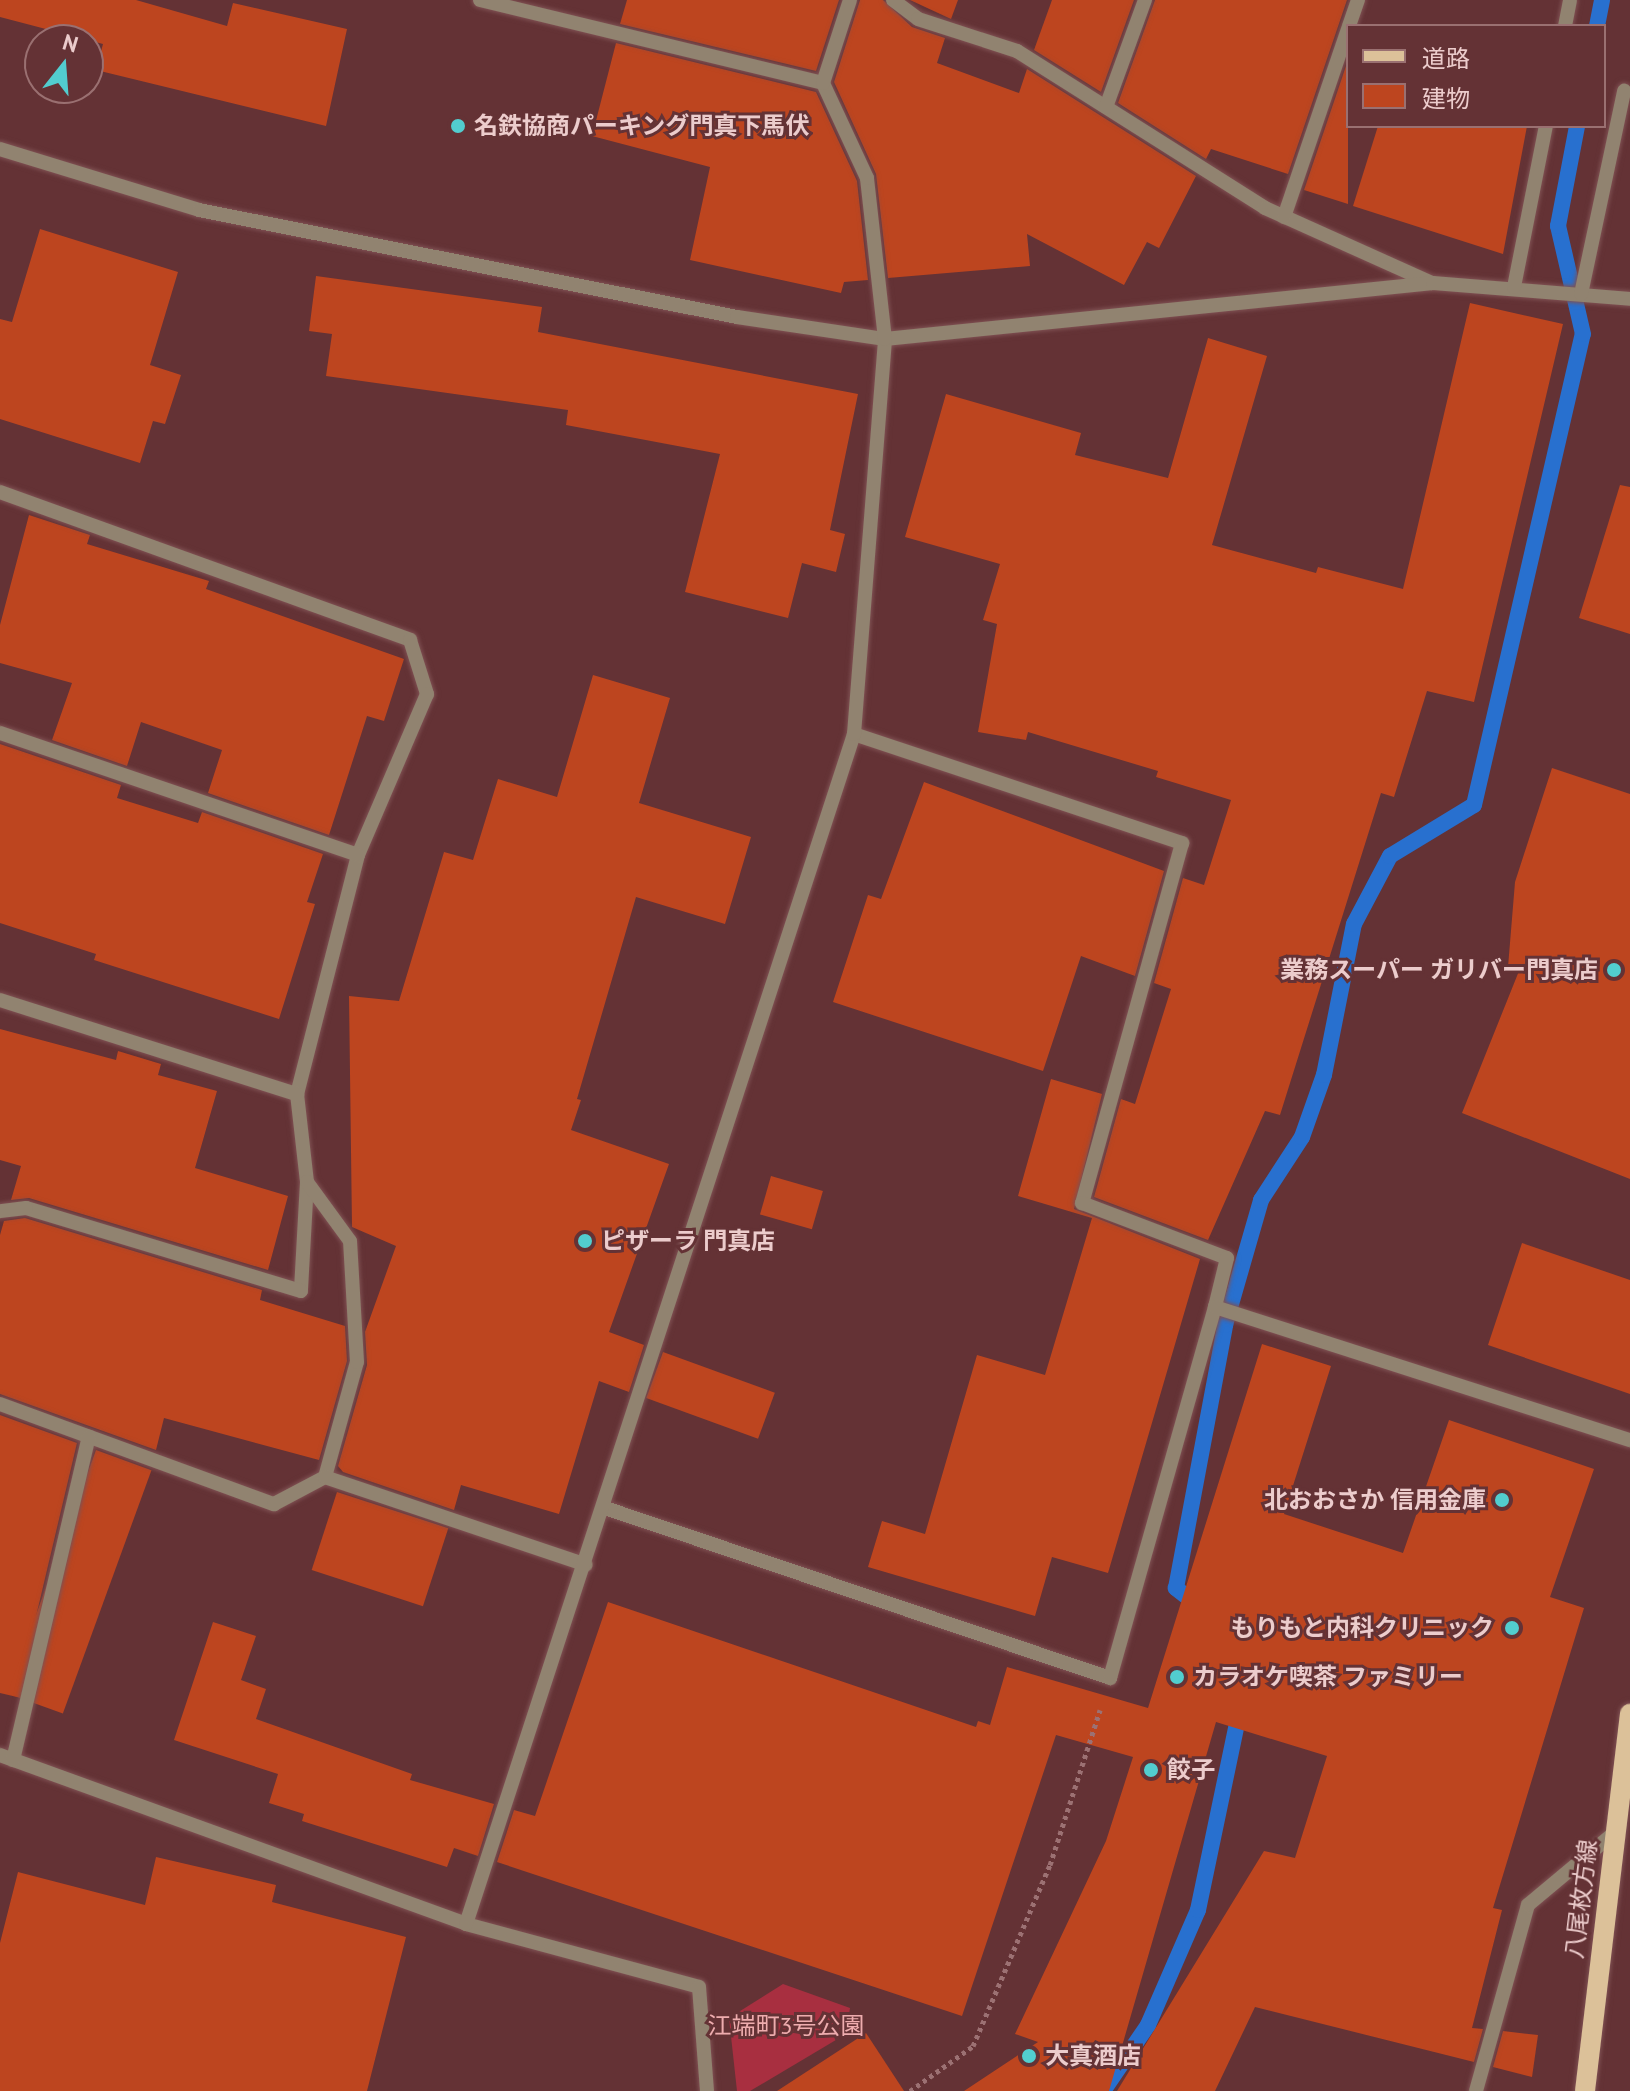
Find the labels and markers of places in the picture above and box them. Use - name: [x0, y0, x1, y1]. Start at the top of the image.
- place label: 名鉄協商パーキング門真下馬伏: [474, 112, 810, 140]
- marker: 名鉄協商パーキング門真下馬伏: [449, 117, 467, 135]
- place label: 業務スーパー ガリバー門真店: [1280, 956, 1598, 984]
- marker: 業務スーパー ガリバー門真店: [1605, 961, 1623, 979]
- place label: ピザーラ 門真店: [601, 1227, 775, 1255]
- marker: ピザーラ 門真店: [576, 1232, 594, 1250]
- place label: 北おおさか 信用金庫: [1264, 1486, 1486, 1514]
- marker: 北おおさか 信用金庫: [1493, 1491, 1511, 1509]
- place label: もりもと内科クリニック: [1230, 1614, 1494, 1642]
- marker: もりもと内科クリニック: [1501, 1617, 1523, 1639]
- place label: カラオケ喫茶 ファミリー: [1193, 1663, 1463, 1691]
- marker: カラオケ喫茶 ファミリー: [1168, 1668, 1186, 1686]
- place label: 餃子: [1167, 1756, 1215, 1784]
- marker: 餃子: [1142, 1761, 1160, 1779]
- place label: 大真酒店: [1045, 2042, 1141, 2070]
- marker: 大真酒店: [1020, 2047, 1038, 2065]

